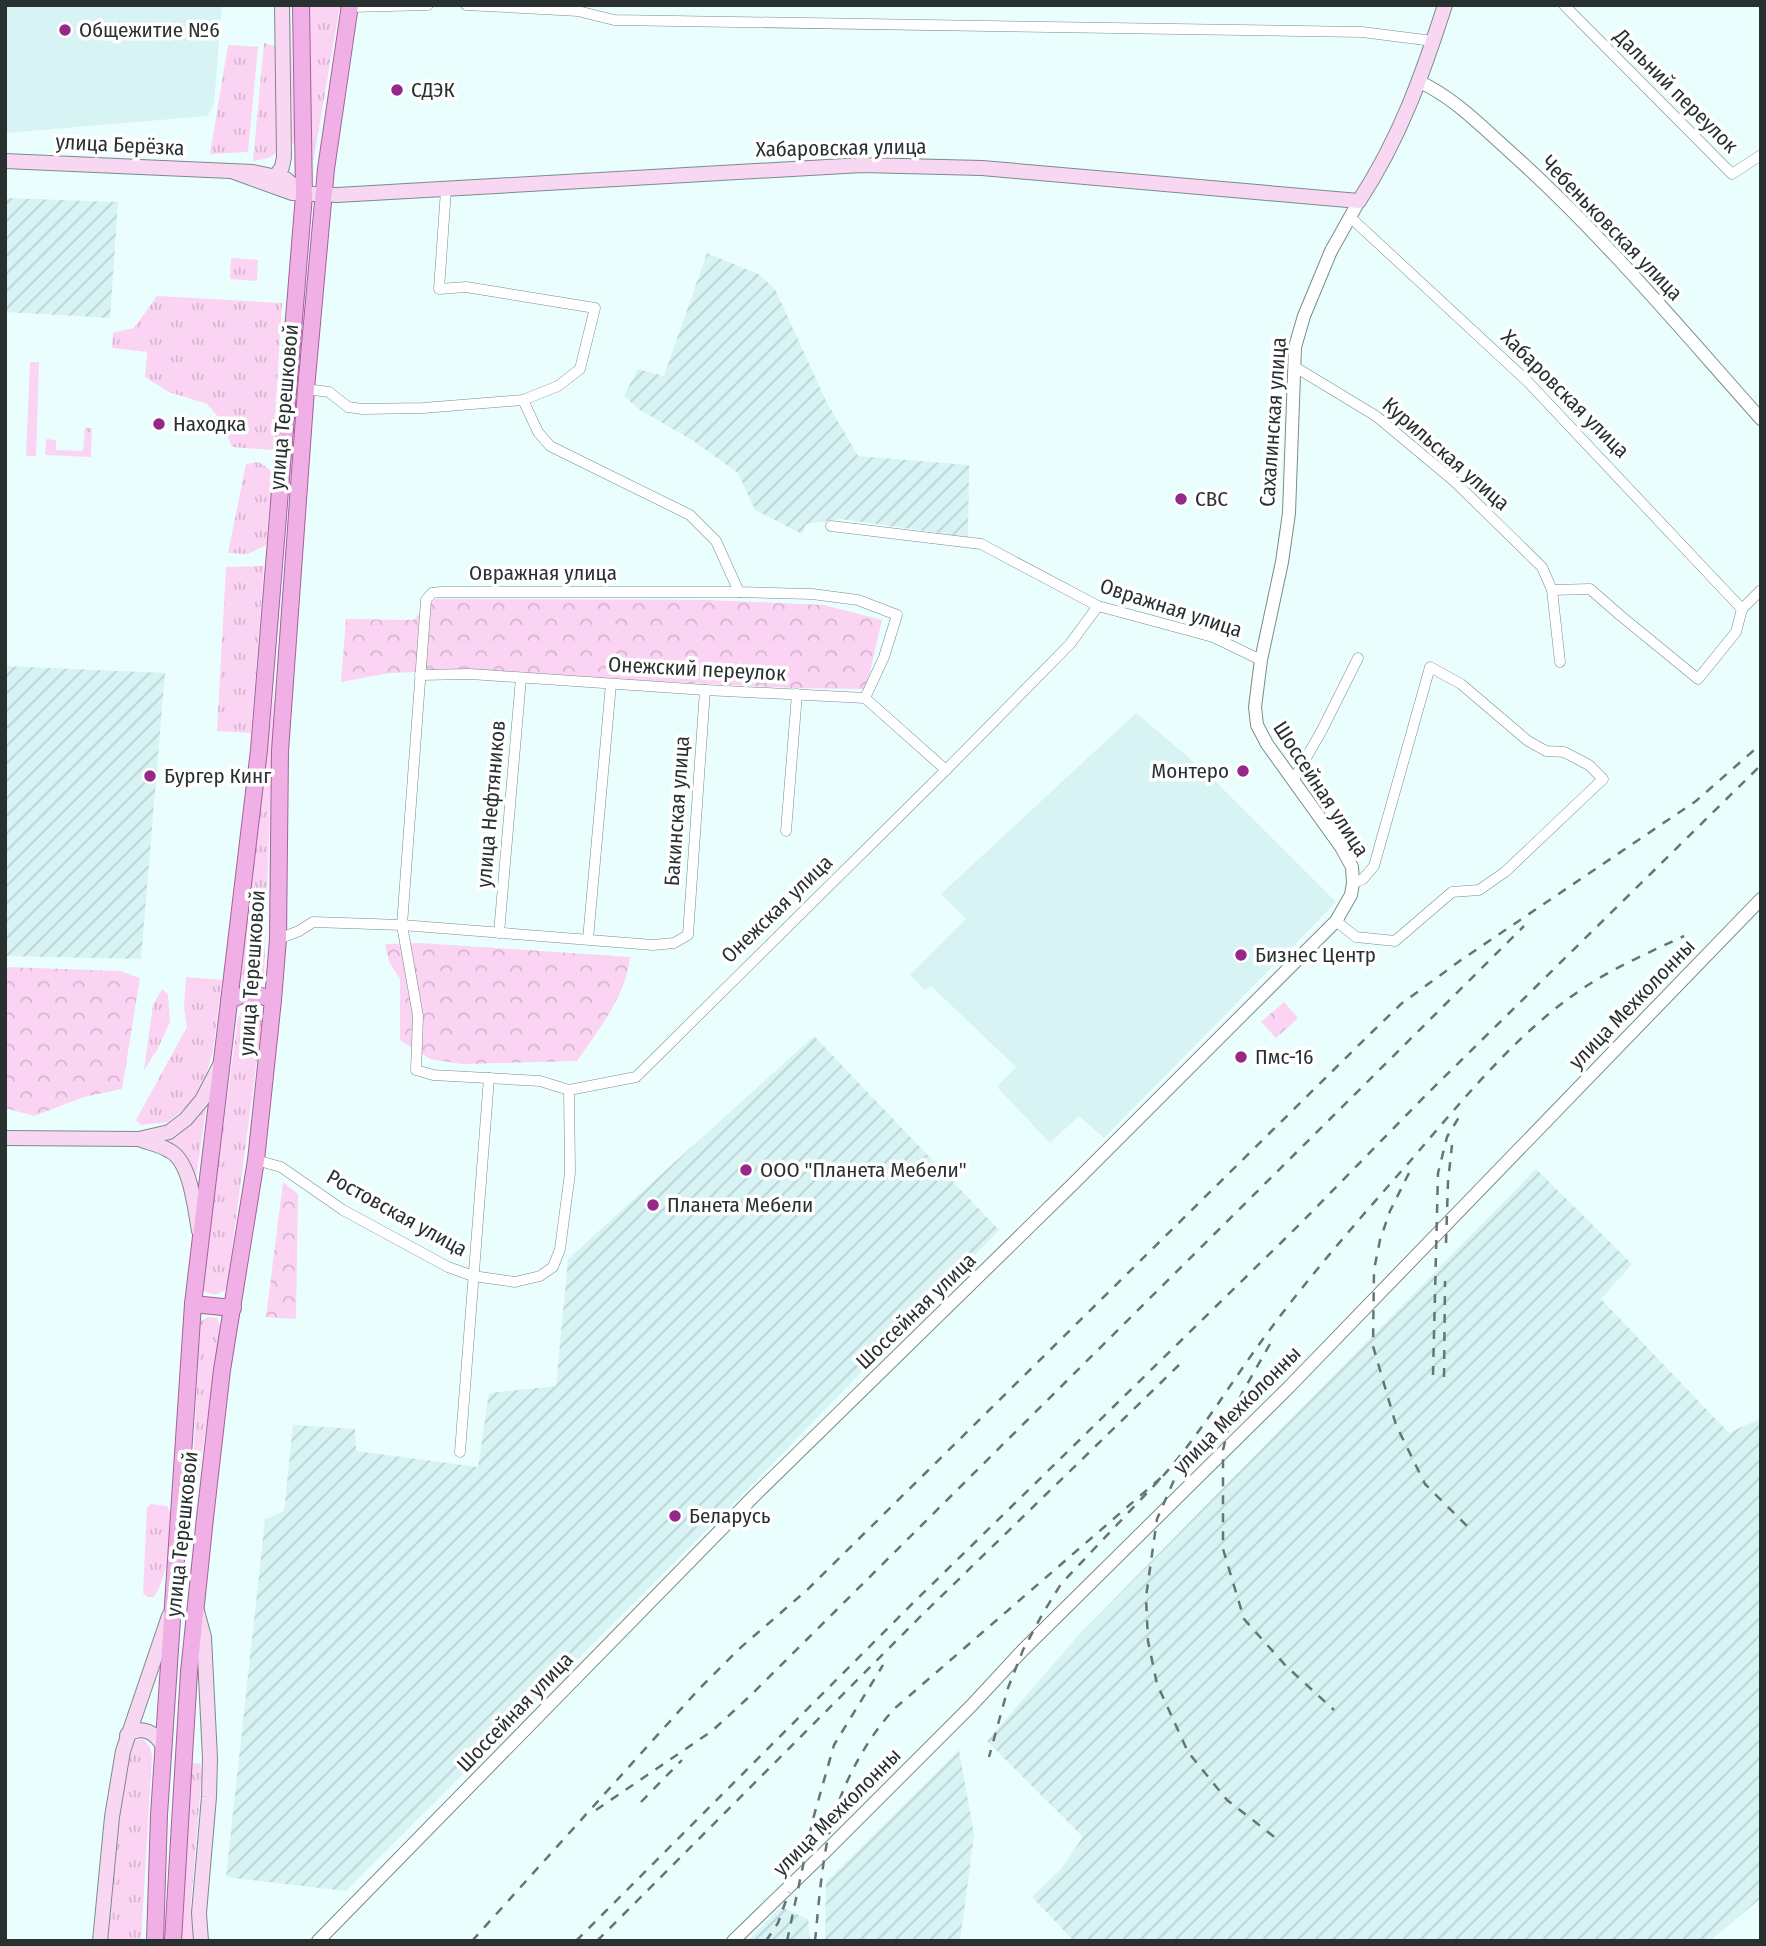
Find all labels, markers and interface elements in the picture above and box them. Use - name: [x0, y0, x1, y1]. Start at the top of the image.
- place label: Общежитие №6: [79, 17, 220, 43]
- marker: Общежитие №6: [57, 22, 73, 38]
- street label: Дальний переулок: [1608, 23, 1744, 159]
- place label: СДЭК: [411, 77, 455, 103]
- marker: СДЭК: [389, 82, 405, 98]
- street label: улица Берёзка: [55, 129, 185, 161]
- street label: Хабаровская улица: [755, 134, 927, 162]
- street label: Чебеньковская улица: [1536, 150, 1688, 306]
- street label: улица Терешковой: [264, 323, 304, 491]
- street label: Хабаровская улица: [1495, 324, 1635, 464]
- street label: Сахалинская улица: [1254, 336, 1292, 508]
- street label: Курильская улица: [1377, 392, 1515, 516]
- place label: Находка: [173, 411, 246, 437]
- marker: Находка: [151, 416, 167, 432]
- place label: СВС: [1195, 486, 1228, 512]
- marker: СВС: [1173, 491, 1189, 507]
- street label: Овражная улица: [469, 560, 617, 586]
- street label: Овражная улица: [1097, 573, 1245, 643]
- street label: Онежский переулок: [607, 651, 787, 687]
- street label: Шоссейная улица: [1267, 716, 1375, 862]
- street label: улица Нефтяников: [471, 719, 511, 889]
- street label: Бакинская улица: [659, 735, 695, 887]
- place label: Монтеро: [1151, 758, 1229, 784]
- place label: Бургер Кинг: [164, 763, 272, 789]
- marker: Монтеро: [1235, 763, 1251, 779]
- marker: Бургер Кинг: [142, 768, 158, 784]
- street label: Онежская улица: [716, 849, 838, 969]
- street label: улица Терешковой: [233, 889, 271, 1057]
- street label: улица Мехколонны: [1563, 934, 1701, 1074]
- place label: Бизнес Центр: [1255, 942, 1376, 968]
- marker: Бизнес Центр: [1233, 947, 1249, 963]
- place label: Пмс-16: [1255, 1044, 1313, 1070]
- marker: Пмс-16: [1233, 1049, 1249, 1065]
- place label: ООО "Планета Мебели": [760, 1157, 967, 1183]
- marker: ООО "Планета Мебели": [738, 1162, 754, 1178]
- street label: Ростовская улица: [322, 1164, 472, 1262]
- place label: Планета Мебели: [667, 1192, 813, 1218]
- marker: Планета Мебели: [645, 1197, 661, 1213]
- street label: Шоссейная улица: [851, 1247, 981, 1375]
- street label: улица Мехколонны: [1168, 1341, 1306, 1479]
- street label: улица Терешковой: [160, 1450, 204, 1618]
- place label: Беларусь: [689, 1503, 771, 1529]
- marker: Беларусь: [667, 1508, 683, 1524]
- street label: Шоссейная улица: [451, 1647, 579, 1777]
- street label: улица Мехколонны: [768, 1743, 906, 1881]

